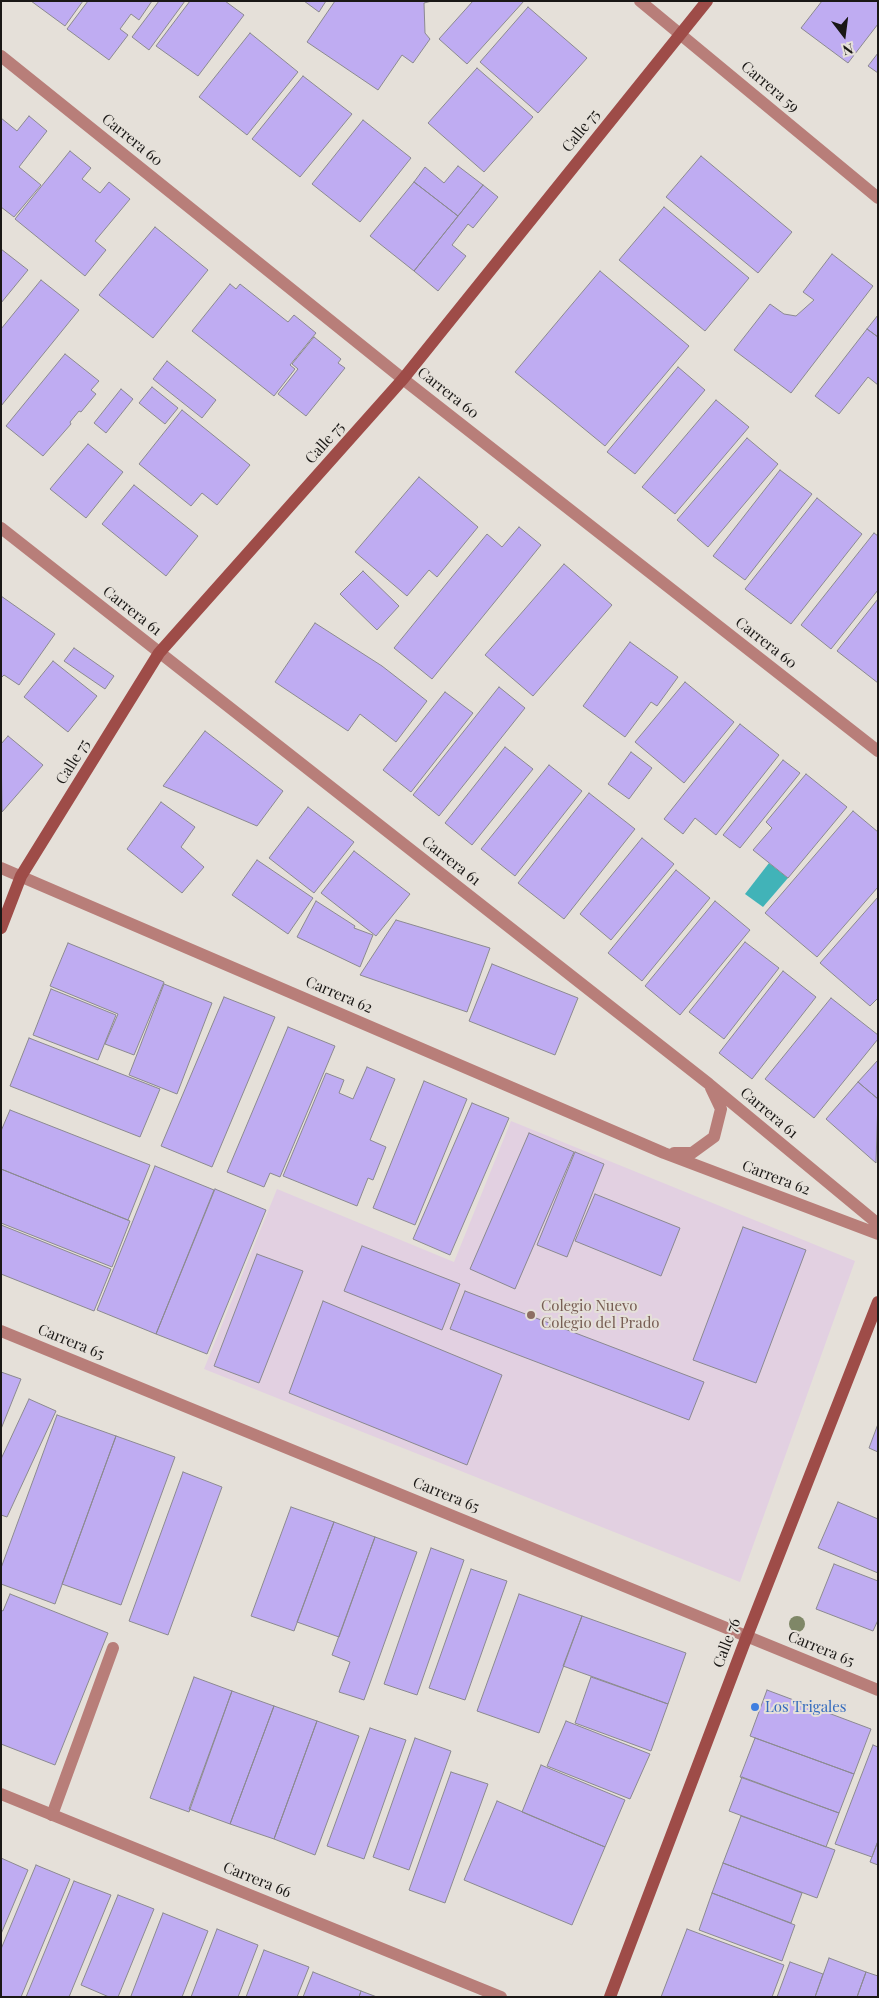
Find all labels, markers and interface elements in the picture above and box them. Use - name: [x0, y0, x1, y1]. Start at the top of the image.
- north arrow: [819, 10, 869, 60]
- text: N: [841, 39, 855, 60]
- street label: Carrera 59: [737, 58, 803, 116]
- street label: Calle 75: [558, 106, 604, 156]
- street label: Carrera 60: [98, 110, 166, 170]
- street label: Carrera 60: [414, 363, 482, 423]
- street label: Calle 75: [302, 418, 348, 468]
- street label: Carrera 61: [99, 582, 165, 640]
- street label: Carrera 60: [732, 613, 800, 673]
- street label: Calle 75: [52, 736, 94, 788]
- street label: Carrera 61: [418, 832, 484, 890]
- street label: Carrera 62: [303, 973, 375, 1017]
- street label: Carrera 61: [737, 1084, 801, 1142]
- street label: Carrera 62: [740, 1157, 812, 1199]
- place label: Colegio Nuevo Colegio del Prado: [541, 1297, 660, 1332]
- marker: Colegio Nuevo Colegio del Prado: [525, 1309, 537, 1321]
- street label: Carrera 65: [35, 1320, 107, 1364]
- street label: Carrera 65: [410, 1473, 482, 1517]
- street label: Calle 76: [709, 1616, 745, 1670]
- street label: Carrera 65: [785, 1627, 857, 1671]
- place label: Los Trigales: [765, 1698, 847, 1716]
- marker: Los Trigales: [749, 1701, 761, 1713]
- street label: Carrera 66: [220, 1858, 294, 1902]

